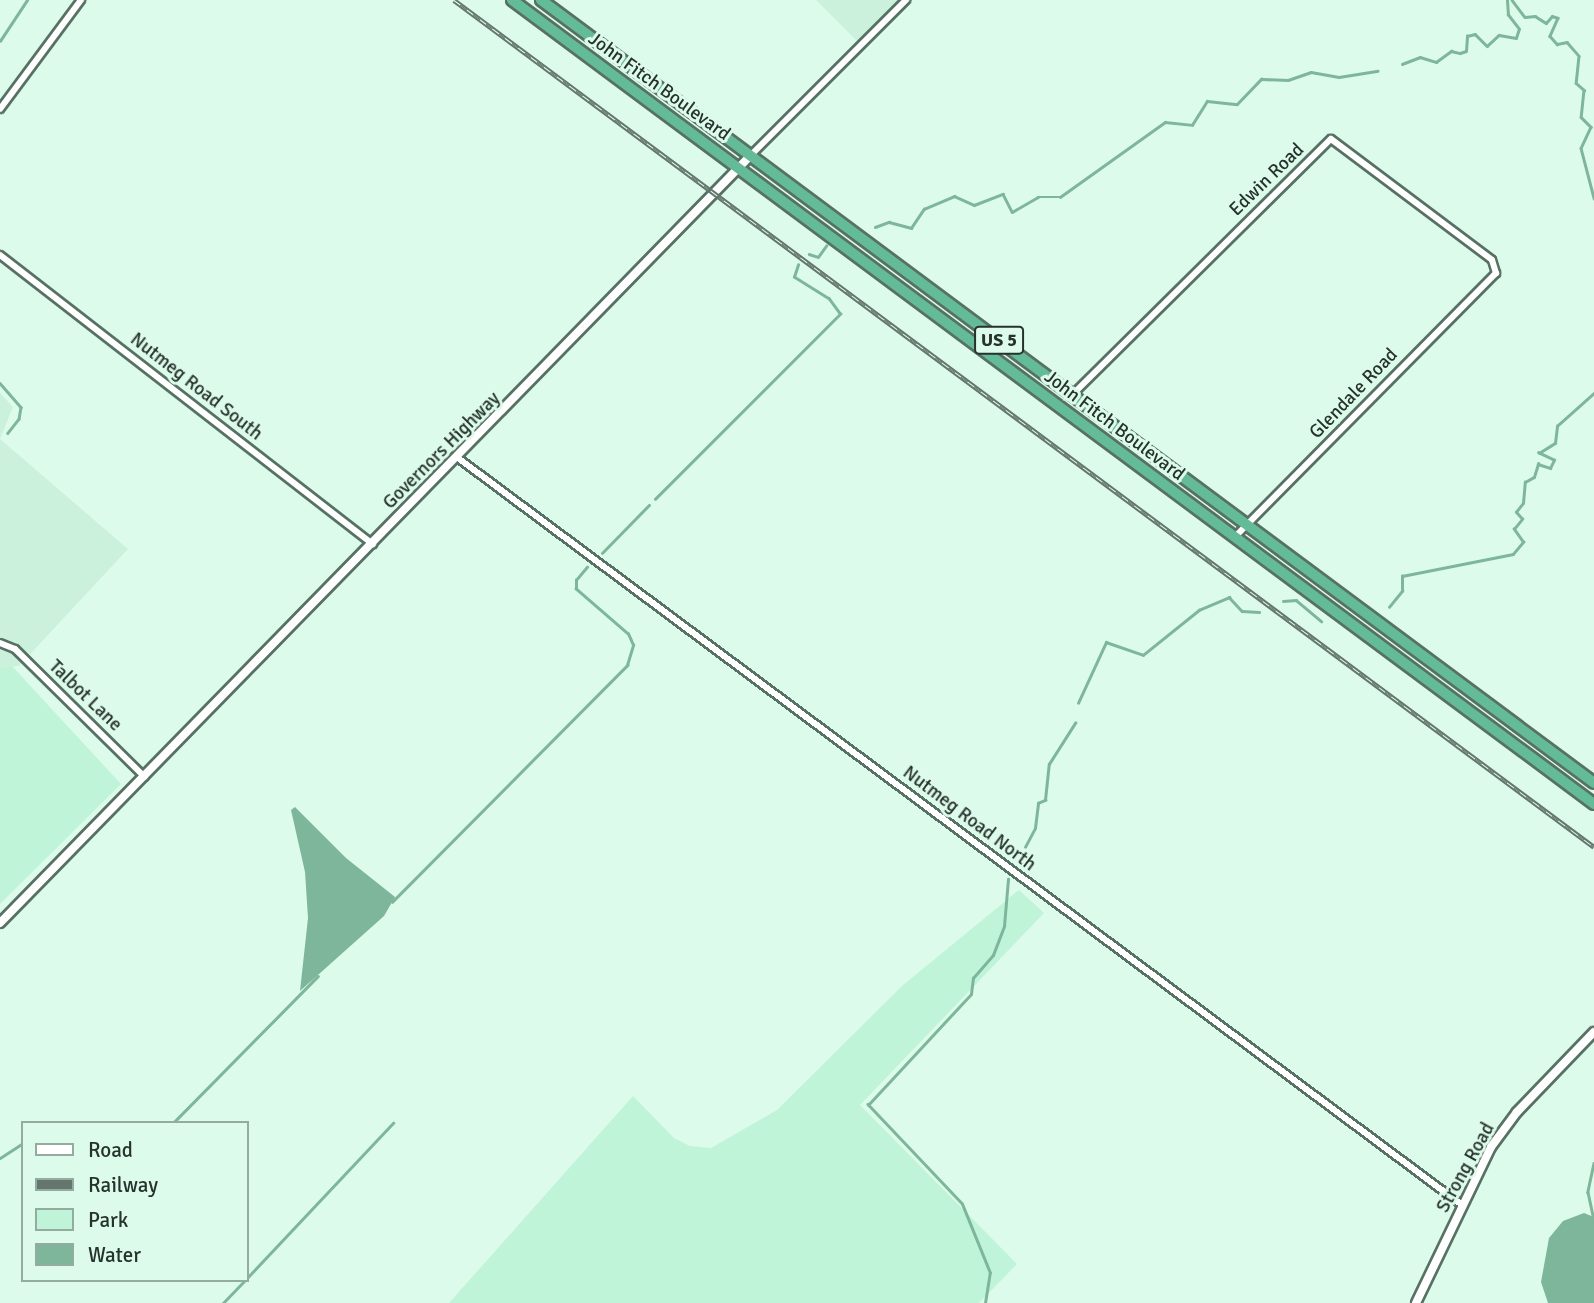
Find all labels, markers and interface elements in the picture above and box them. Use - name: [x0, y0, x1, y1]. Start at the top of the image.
- street label: John Fitch Boulevard: [584, 28, 734, 146]
- street label: Edwin Road: [1225, 139, 1309, 221]
- road number: US 5: [973, 326, 1025, 354]
- street label: Nutmeg Road South: [125, 328, 267, 446]
- street label: Glendale Road: [1305, 344, 1403, 444]
- street label: John Fitch Boulevard: [1039, 366, 1189, 486]
- street label: Governors Highway: [379, 388, 505, 514]
- street label: Talbot Lane: [44, 656, 126, 736]
- street label: Nutmeg Road North: [898, 761, 1040, 877]
- street label: Strong Road: [1432, 1119, 1500, 1217]
- legend: [21, 1121, 248, 1282]
- text: Road: [88, 1137, 133, 1163]
- text: Railway: [88, 1172, 158, 1198]
- text: Park: [88, 1207, 128, 1233]
- text: Water: [88, 1242, 141, 1268]

